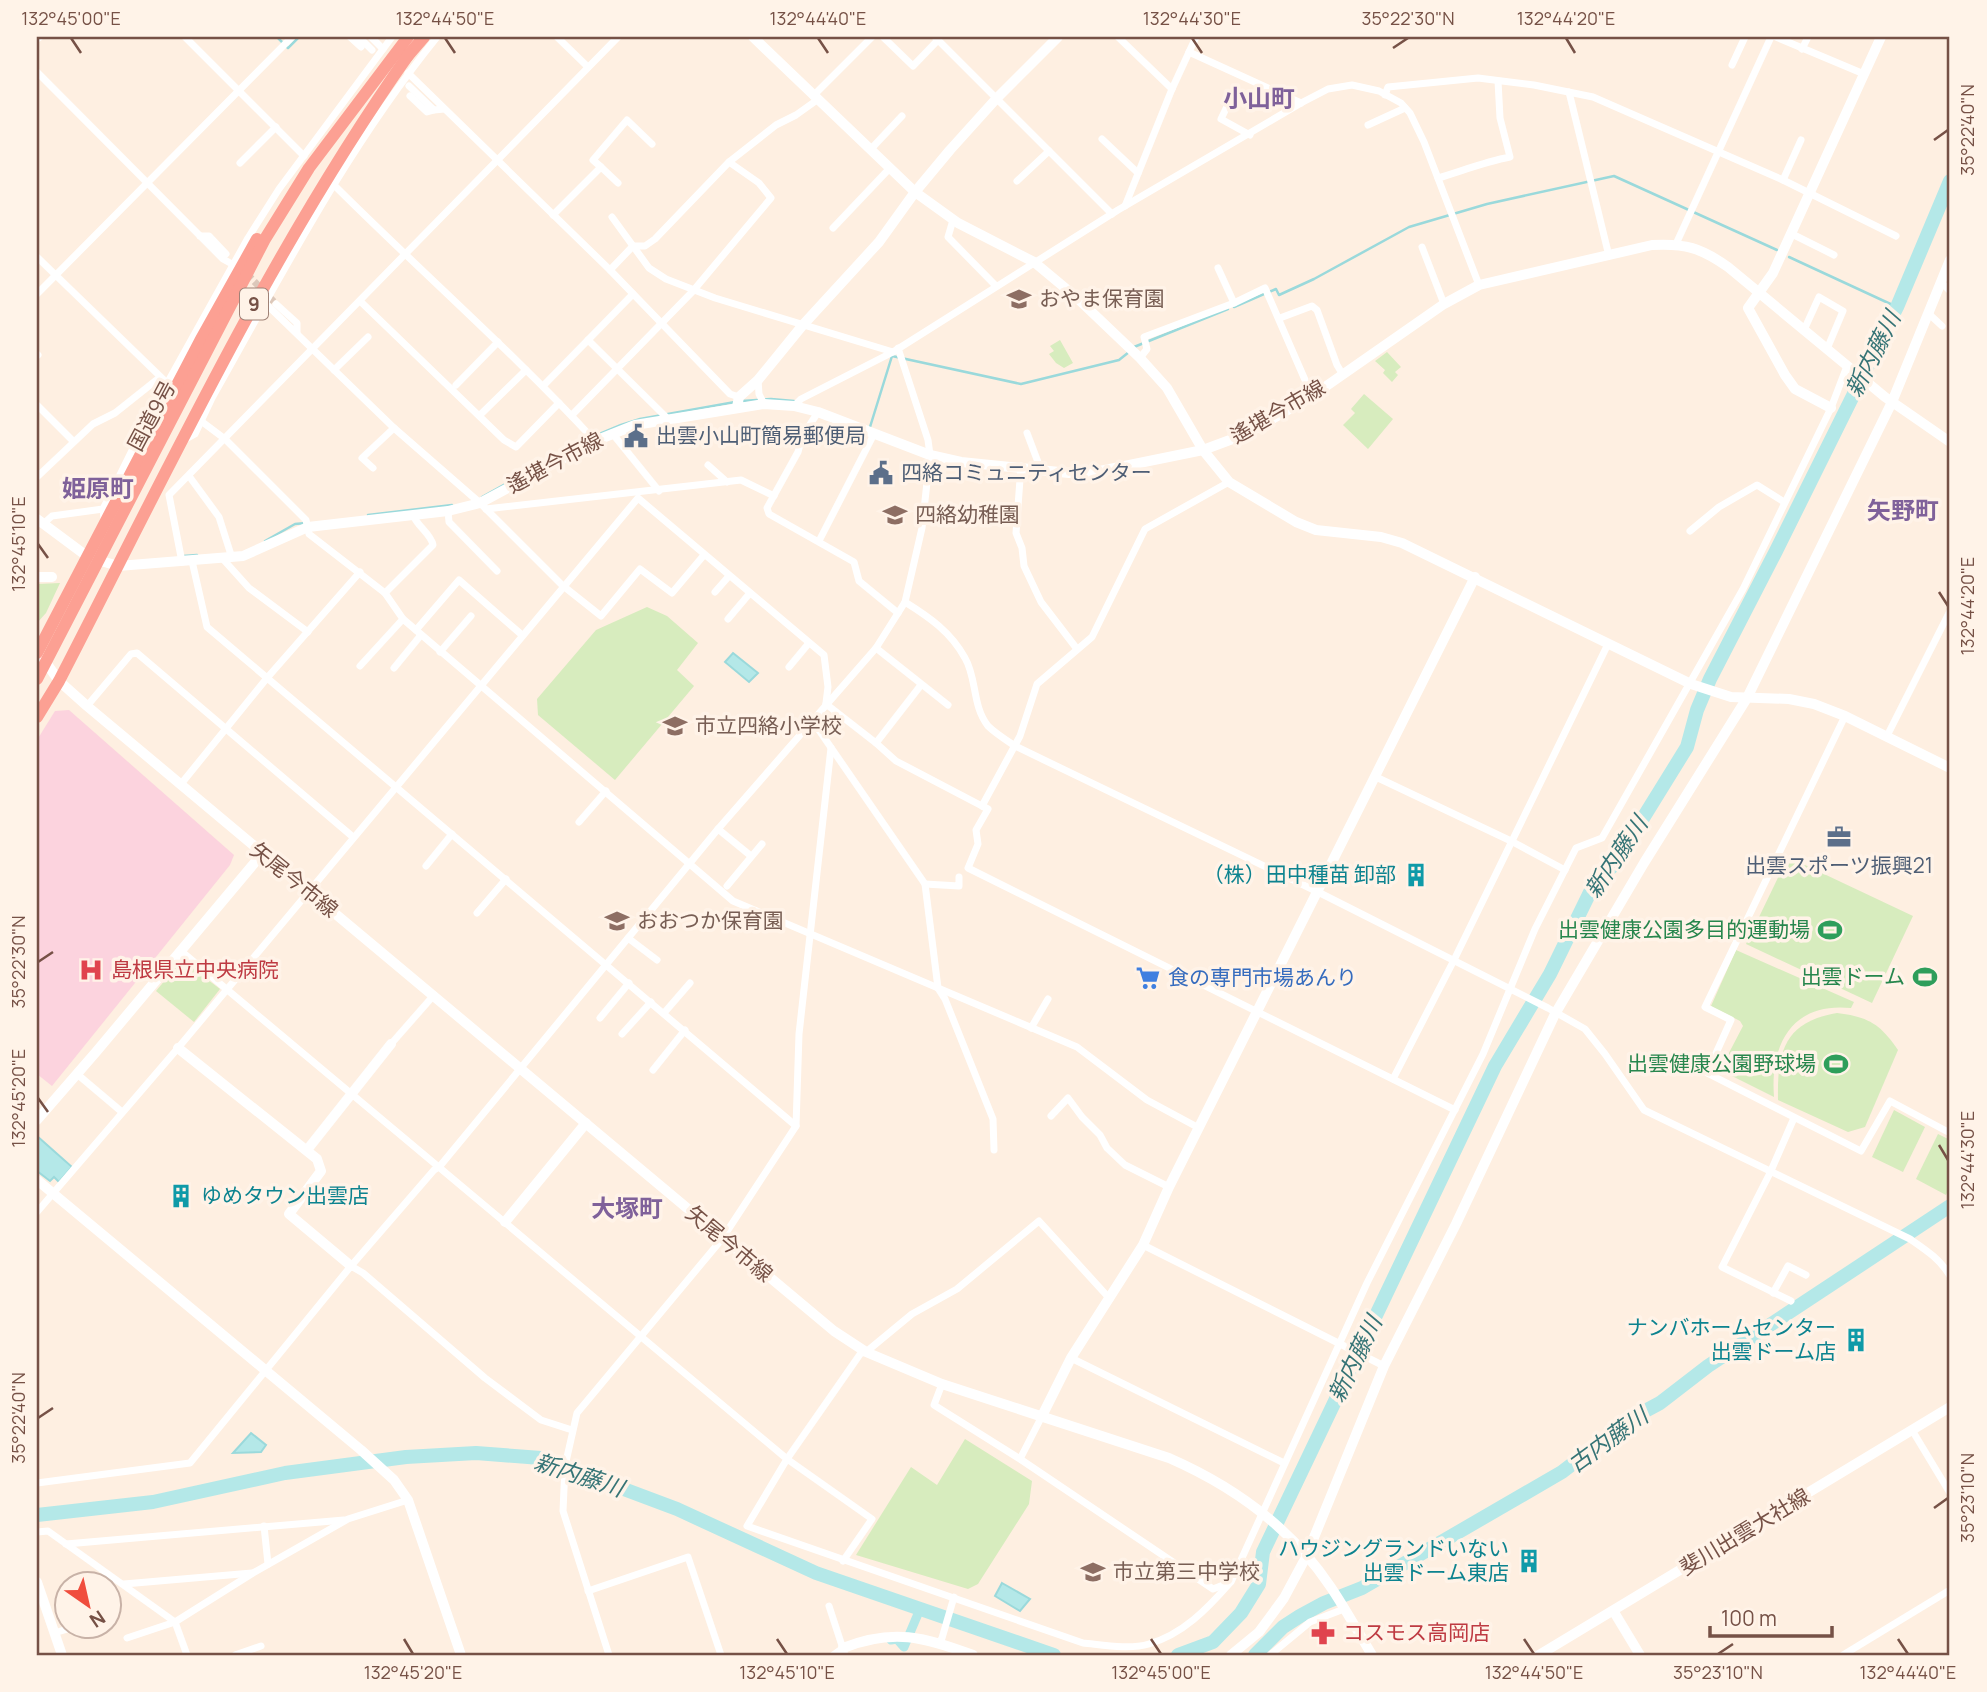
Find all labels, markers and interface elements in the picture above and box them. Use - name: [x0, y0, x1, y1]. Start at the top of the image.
- text: 132°45'00"E: [21, 6, 121, 30]
- text: 132°44'50"E: [396, 6, 494, 30]
- text: 132°44'40"E: [770, 6, 866, 30]
- text: 132°44'30"E: [1143, 6, 1241, 30]
- text: 35°22'30"N: [1361, 6, 1455, 30]
- text: 132°44'20"E: [1517, 6, 1615, 30]
- district label: 小山町: [1223, 81, 1295, 114]
- text: 35°22'40"N: [1955, 84, 1979, 176]
- place label: おやま保育園: [1039, 284, 1165, 312]
- school or university icon: おやま保育園: [1005, 285, 1033, 313]
- road number: 9: [240, 288, 268, 320]
- water label: 新内藤川: [1837, 303, 1909, 402]
- street label: 遙堪今市線: [1225, 373, 1330, 450]
- street label: 国道9号: [121, 375, 181, 456]
- place label: 出雲小山町簡易郵便局: [656, 421, 866, 449]
- public building icon: 出雲小山町簡易郵便局: [622, 422, 650, 450]
- street label: 遙堪今市線: [502, 425, 607, 499]
- place label: 四絡コミュニティセンター: [901, 458, 1152, 486]
- public building icon: 四絡コミュニティセンター: [867, 459, 895, 487]
- district label: 姫原町: [62, 471, 134, 504]
- district label: 矢野町: [1867, 493, 1939, 526]
- text: 132°45'10"E: [6, 496, 30, 592]
- place label: 四絡幼稚園: [915, 500, 1020, 528]
- school or university icon: 四絡幼稚園: [881, 501, 909, 529]
- text: 132°44'20"E: [1955, 557, 1979, 655]
- place label: 市立四絡小学校: [695, 711, 842, 739]
- school or university icon: 市立四絡小学校: [661, 712, 689, 740]
- water label: 新内藤川: [1576, 807, 1656, 904]
- office icon: 出雲スポーツ振興21: [1825, 823, 1853, 851]
- street label: 矢尾今市線: [245, 835, 344, 923]
- place label: 出雲スポーツ振興21: [1745, 851, 1933, 879]
- place label: （株）田中種苗 卸部: [1203, 860, 1396, 888]
- building icon: （株）田中種苗 卸部: [1402, 861, 1430, 889]
- place label: おおつか保育園: [637, 906, 784, 934]
- school or university icon: おおつか保育園: [603, 907, 631, 935]
- text: 35°22'30"N: [6, 915, 30, 1009]
- place label: 出雲健康公園多目的運動場: [1558, 915, 1810, 943]
- sports icon: 出雲健康公園多目的運動場: [1816, 916, 1844, 944]
- place label: 島根県立中央病院: [111, 955, 279, 983]
- hospital icon: 島根県立中央病院: [77, 956, 105, 984]
- place label: 出雲ドーム: [1801, 962, 1905, 990]
- place label: 食の専門市場あんり: [1168, 963, 1357, 991]
- sports icon: 出雲ドーム: [1911, 963, 1939, 991]
- supermarket icon: 食の専門市場あんり: [1134, 964, 1162, 992]
- text: 132°45'20"E: [6, 1049, 30, 1147]
- place label: 出雲健康公園野球場: [1627, 1049, 1816, 1077]
- sports icon: 出雲健康公園野球場: [1822, 1050, 1850, 1078]
- text: 132°44'30"E: [1955, 1111, 1979, 1209]
- place label: ゆめタウン出雲店: [201, 1181, 369, 1209]
- building icon: ゆめタウン出雲店: [167, 1182, 195, 1210]
- district label: 大塚町: [591, 1191, 663, 1224]
- street label: 矢尾今市線: [680, 1199, 779, 1288]
- water label: 新内藤川: [1320, 1308, 1390, 1407]
- place label: ナンバホームセンター 出雲ドーム店: [1627, 1313, 1836, 1365]
- building icon: ナンバホームセンター 出雲ドーム店: [1842, 1326, 1870, 1354]
- text: 35°22'40"N: [6, 1372, 30, 1464]
- water label: 古内藤川: [1561, 1397, 1656, 1479]
- water label: 新内藤川: [531, 1445, 631, 1504]
- text: 35°23'10"N: [1955, 1453, 1979, 1543]
- street label: 斐川出雲大社線: [1674, 1481, 1815, 1581]
- place label: ハウジングランドいない 出雲ドーム東店: [1278, 1534, 1509, 1586]
- building icon: ハウジングランドいない 出雲ドーム東店: [1515, 1547, 1543, 1575]
- place label: 市立第三中学校: [1113, 1557, 1260, 1585]
- school or university icon: 市立第三中学校: [1079, 1558, 1107, 1586]
- north arrow: [52, 1570, 122, 1640]
- scale bar: [1710, 1594, 1833, 1638]
- text: N: [85, 1604, 110, 1634]
- text: 100 m: [1721, 1604, 1777, 1632]
- place label: コスモス高岡店: [1343, 1618, 1490, 1646]
- pharmacy icon: コスモス高岡店: [1309, 1619, 1337, 1647]
- text: 132°45'20"E: [364, 1660, 462, 1684]
- text: 132°45'10"E: [739, 1660, 835, 1684]
- text: 132°45'00"E: [1111, 1660, 1211, 1684]
- text: 132°44'50"E: [1485, 1660, 1583, 1684]
- text: 35°23'10"N: [1673, 1660, 1763, 1684]
- text: 132°44'40"E: [1860, 1660, 1956, 1684]

